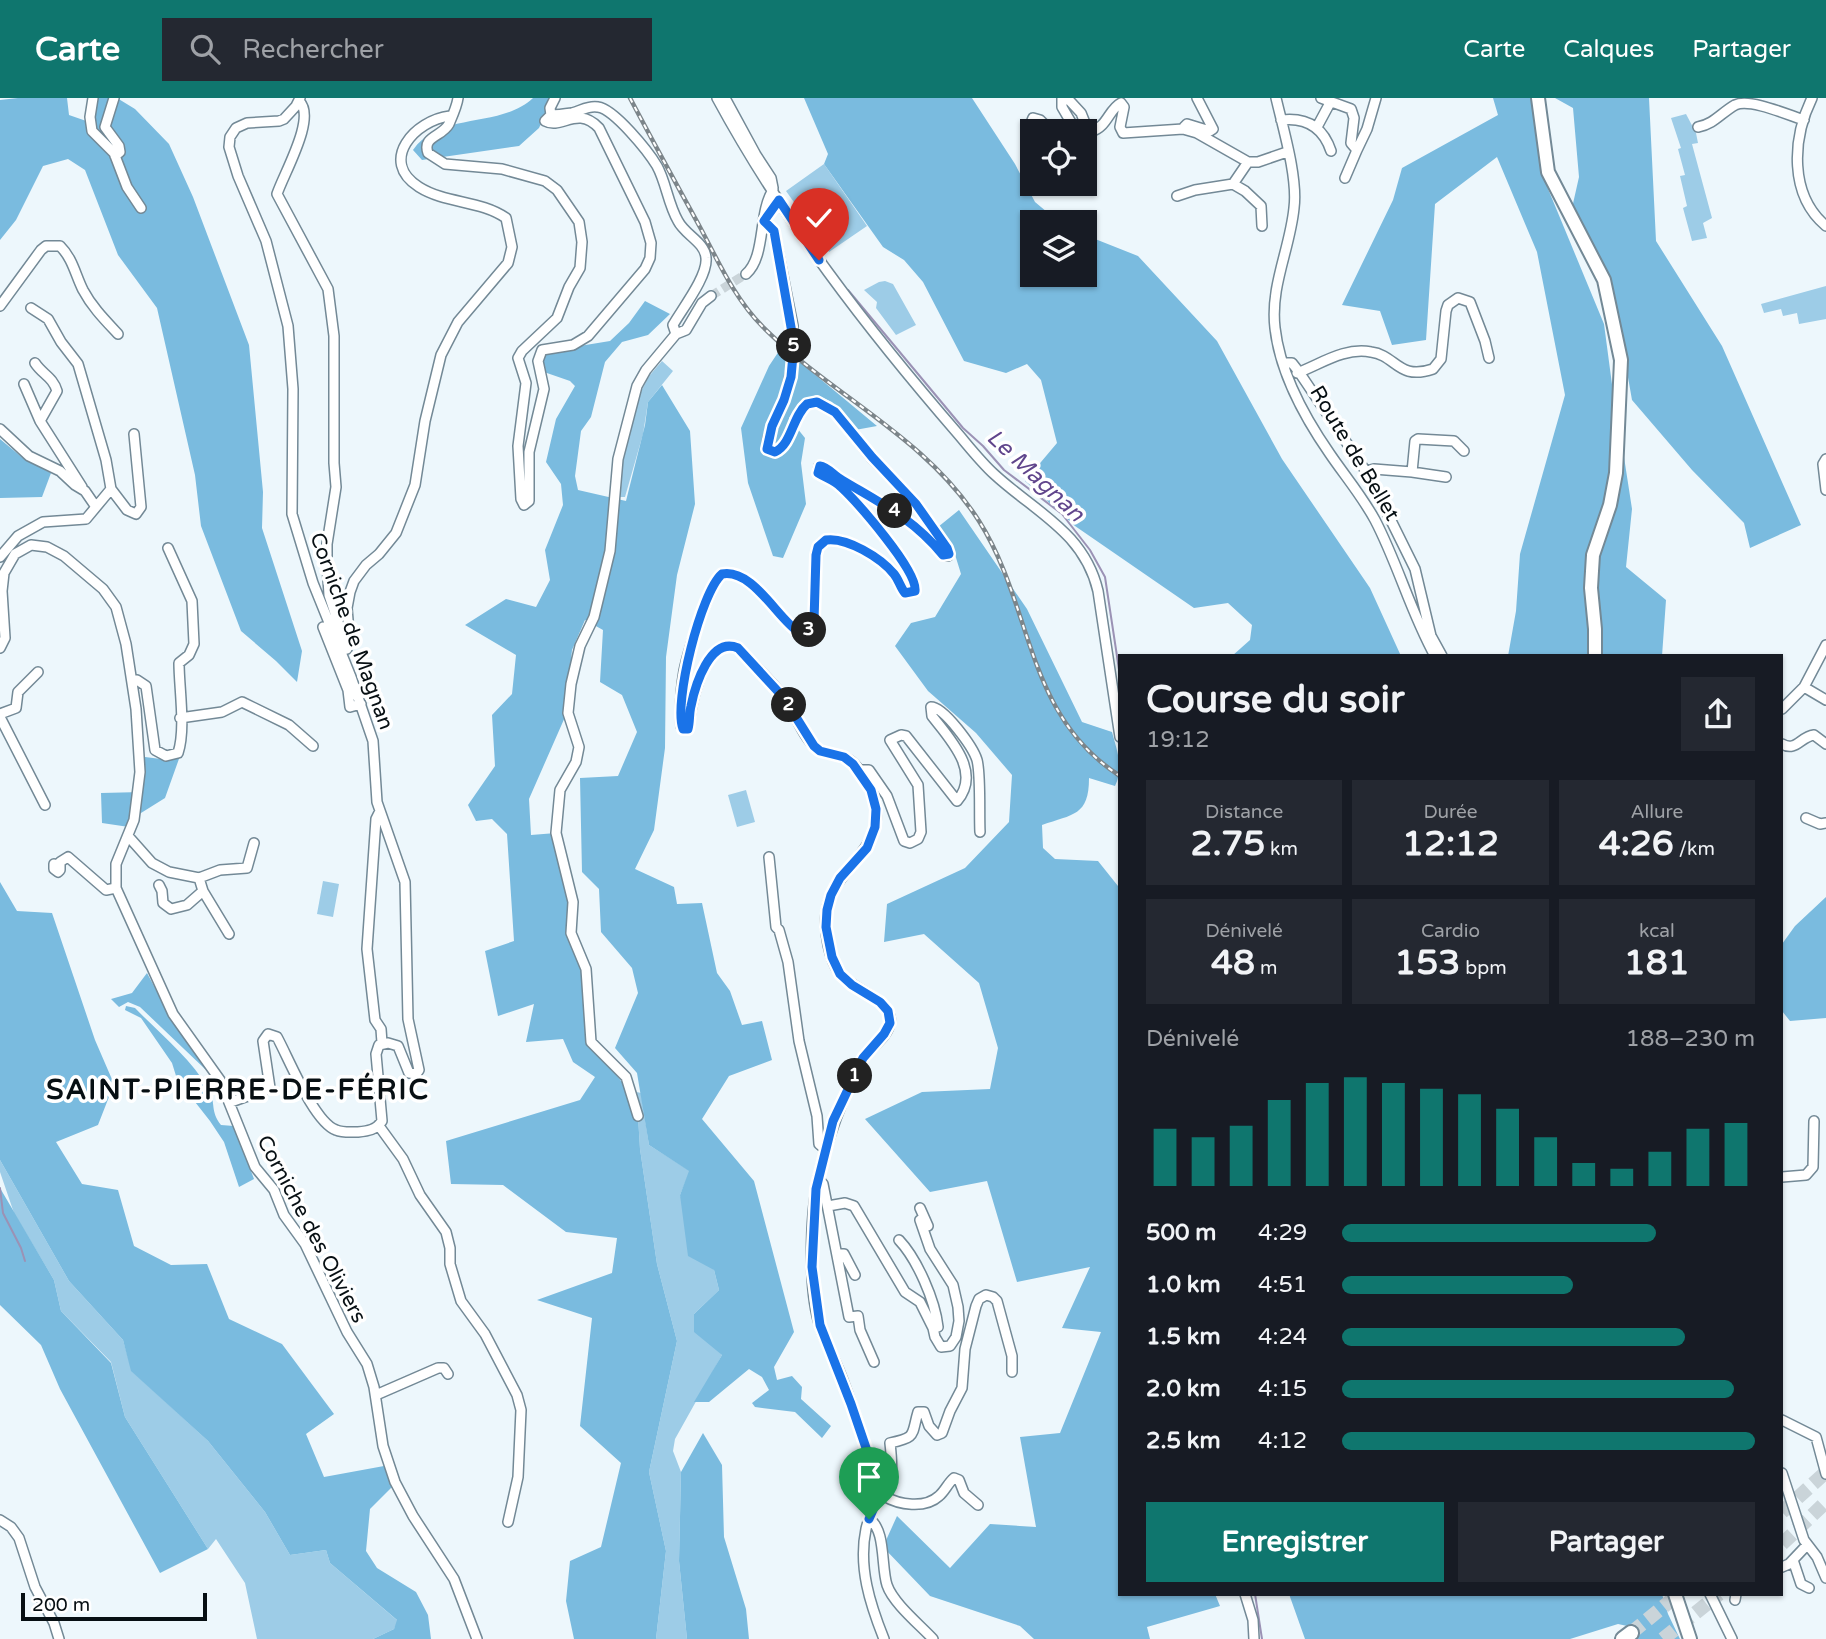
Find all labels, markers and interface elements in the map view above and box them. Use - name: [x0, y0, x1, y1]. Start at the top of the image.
- search box: [162, 18, 652, 81]
- text: Carte: [35, 30, 120, 69]
- icon: search: [186, 30, 224, 68]
- text: Rechercher: [242, 34, 384, 65]
- text: Carte: [1463, 35, 1525, 64]
- text: Calques: [1563, 35, 1654, 64]
- text: Partager: [1692, 35, 1791, 64]
- map controls: [1020, 119, 1097, 287]
- button: locate: [1020, 119, 1097, 196]
- pin: [789, 188, 849, 260]
- icon: check: [800, 199, 838, 237]
- button: layers: [1020, 210, 1097, 287]
- pin: 5: [776, 328, 812, 364]
- text: 5: [788, 334, 799, 356]
- street label: Route de Bellet: [1304, 381, 1405, 525]
- water label: Le Magnan: [981, 424, 1091, 529]
- pin: 4: [878, 494, 912, 528]
- text: 4: [889, 499, 900, 521]
- street label: Corniche de Magnan: [304, 529, 399, 733]
- pin: 3: [792, 612, 826, 648]
- text: 3: [803, 618, 814, 640]
- text: Course du soir: [1146, 677, 1405, 723]
- button: share: [1681, 677, 1755, 751]
- pin: 2: [772, 688, 806, 722]
- text: 2: [783, 693, 794, 715]
- text: 19:12: [1146, 726, 1210, 754]
- text: Distance: [1205, 801, 1283, 823]
- text: Durée: [1423, 801, 1478, 823]
- text: Allure: [1630, 801, 1683, 823]
- text: 2.75: [1190, 823, 1265, 865]
- text: 12:12: [1402, 823, 1499, 865]
- text: 4:26: [1599, 823, 1674, 865]
- text: km: [1265, 838, 1298, 860]
- text: /km: [1674, 838, 1715, 860]
- text: Dénivelé: [1206, 920, 1283, 942]
- text: Cardio: [1421, 920, 1480, 942]
- text: kcal: [1639, 920, 1675, 942]
- text: 48: [1211, 942, 1255, 984]
- text: 153: [1394, 942, 1460, 984]
- text: 181: [1624, 942, 1690, 984]
- text: m: [1255, 957, 1277, 979]
- text: bpm: [1460, 957, 1507, 979]
- text: Dénivelé: [1146, 1025, 1239, 1053]
- text: 188–230 m: [1626, 1025, 1755, 1053]
- pin: 1: [838, 1058, 872, 1094]
- text: 1: [849, 1064, 860, 1086]
- district label: SAINT-PIERRE-DE-FÉRIC: [46, 1072, 430, 1107]
- street label: Corniche des Oliviers: [252, 1131, 372, 1327]
- text: 500 m: [1146, 1219, 1216, 1247]
- text: 4:29: [1258, 1219, 1307, 1247]
- text: 1.0 km: [1146, 1271, 1221, 1299]
- text: 4:51: [1258, 1271, 1307, 1299]
- text: 1.5 km: [1146, 1323, 1221, 1351]
- text: 4:24: [1258, 1323, 1307, 1351]
- text: 2.0 km: [1146, 1375, 1221, 1403]
- text: 4:15: [1258, 1375, 1307, 1403]
- text: 2.5 km: [1146, 1427, 1221, 1455]
- text: 4:12: [1258, 1427, 1307, 1455]
- pin: [839, 1447, 899, 1519]
- icon: arrive: [850, 1458, 888, 1496]
- button: Enregistrer: [1146, 1502, 1444, 1582]
- button: Partager: [1458, 1502, 1755, 1582]
- scale bar: [21, 1590, 206, 1622]
- text: 200 m: [32, 1594, 90, 1616]

